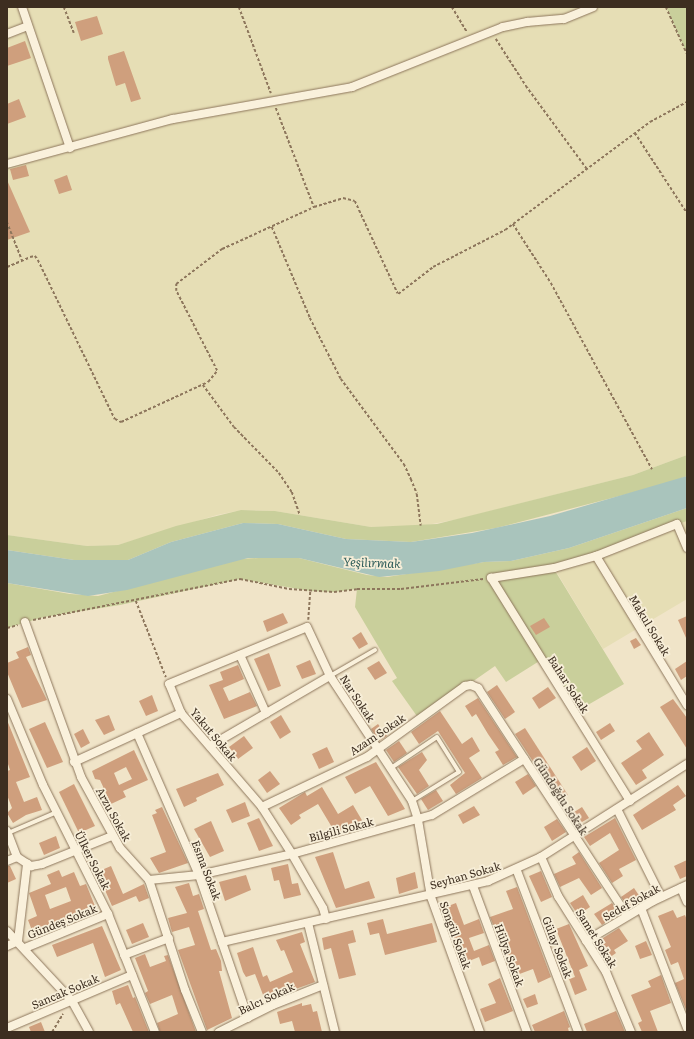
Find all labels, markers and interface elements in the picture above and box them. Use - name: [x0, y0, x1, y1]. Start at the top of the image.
- water label: Yeşilırmak: [343, 555, 401, 571]
- street label: Makul Sokak: [627, 592, 673, 658]
- street label: Bahar Sokak: [546, 653, 592, 715]
- street label: Nar Sokak: [338, 672, 378, 724]
- street label: Yakut Sokak: [188, 705, 240, 763]
- street label: Azam Sokak: [347, 711, 407, 757]
- street label: Gündoğdu Sokak: [531, 755, 591, 837]
- street label: Arzu Sokak: [94, 785, 134, 843]
- street label: Bilgili Sokak: [307, 814, 375, 844]
- street label: Ülker Sokak: [73, 828, 113, 892]
- street label: Esma Sokak: [190, 838, 224, 902]
- street label: Seyhan Sokak: [428, 859, 502, 891]
- street label: Sedef Sokak: [600, 881, 662, 923]
- street label: Songül Sokak: [438, 899, 474, 971]
- street label: Gündeş Sokak: [25, 901, 99, 941]
- street label: Samet Sokak: [574, 906, 620, 970]
- street label: Gülay Sokak: [540, 914, 576, 980]
- street label: Hülya Sokak: [493, 922, 527, 988]
- street label: Sancak Sokak: [29, 971, 101, 1011]
- street label: Balcı Sokak: [236, 979, 296, 1017]

